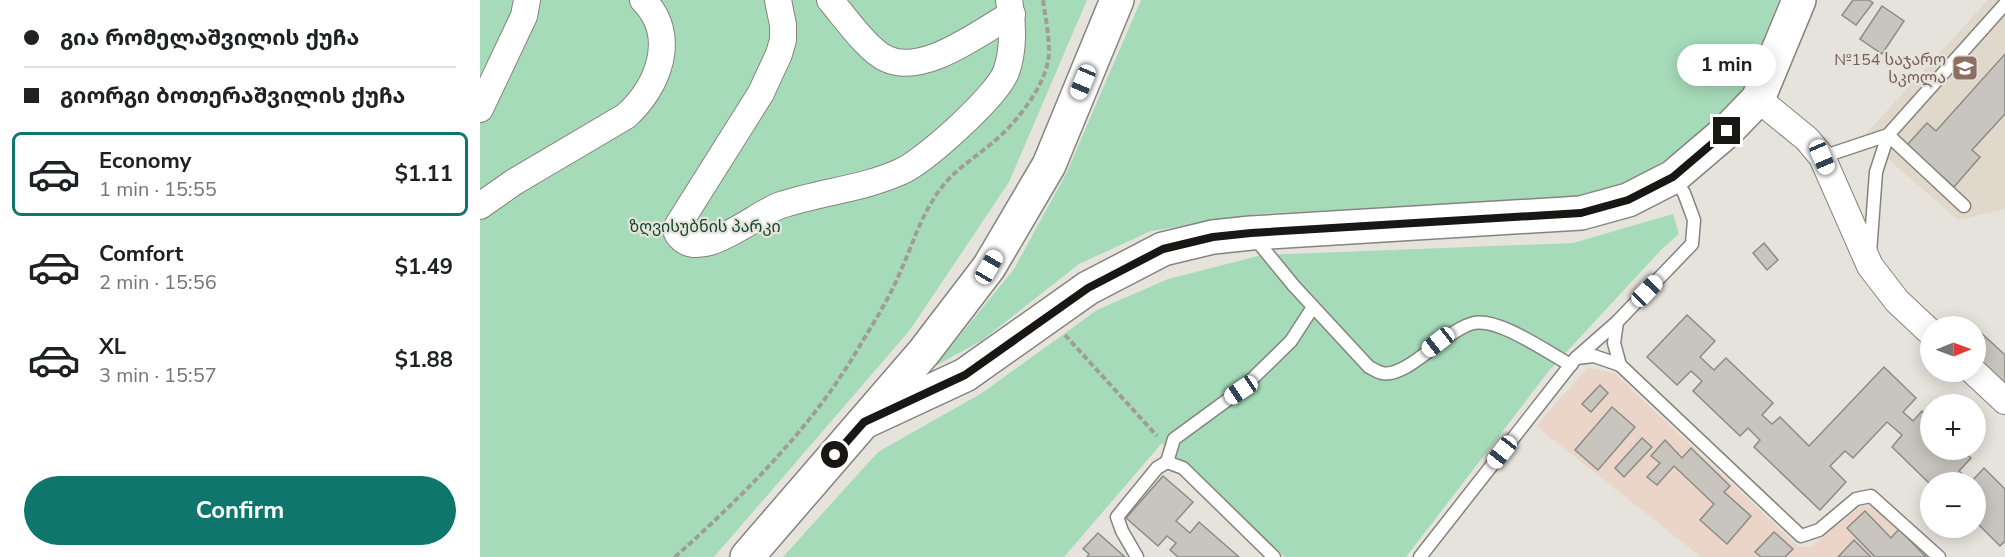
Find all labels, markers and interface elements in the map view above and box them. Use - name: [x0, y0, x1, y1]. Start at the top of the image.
- text: გია რომელაშვილის ქუჩა: [60, 23, 359, 53]
- callout: 1 min: [1678, 44, 1776, 86]
- place label: №154 საჯარო სკოლა: [1834, 49, 1946, 89]
- text: 1 min: [1701, 51, 1752, 78]
- school or university icon: №154 საჯარო სკოლა: [1950, 53, 1980, 83]
- car: [1068, 62, 1098, 102]
- text: გიორგი ბოთერაშვილის ქუჩა: [60, 81, 405, 111]
- route end: [1713, 117, 1740, 144]
- car: [1807, 137, 1837, 177]
- text: Economy: [99, 146, 191, 176]
- icon: car: [27, 147, 81, 201]
- text: $1.11: [395, 159, 453, 189]
- text: 1 min · 15:55: [99, 176, 217, 203]
- park label: ზღვისუბნის პარკი: [629, 216, 781, 238]
- text: Comfort: [99, 239, 183, 269]
- icon: car: [27, 240, 81, 294]
- car: [972, 247, 1006, 287]
- text: $1.49: [395, 252, 453, 282]
- text: 2 min · 15:56: [99, 269, 217, 296]
- car: [1628, 272, 1666, 310]
- north arrow: [1920, 316, 1986, 382]
- map controls: [1920, 316, 1986, 538]
- car: [1418, 324, 1458, 360]
- text: XL: [99, 332, 126, 362]
- icon: car: [27, 333, 81, 387]
- text: $1.88: [395, 345, 453, 375]
- text: 3 min · 15:57: [99, 362, 217, 389]
- car: [1221, 372, 1261, 408]
- button: +: [1920, 394, 1986, 460]
- car: [1484, 432, 1520, 472]
- route start: [821, 441, 848, 468]
- button: −: [1920, 472, 1986, 538]
- button: Confirm: [24, 476, 456, 545]

